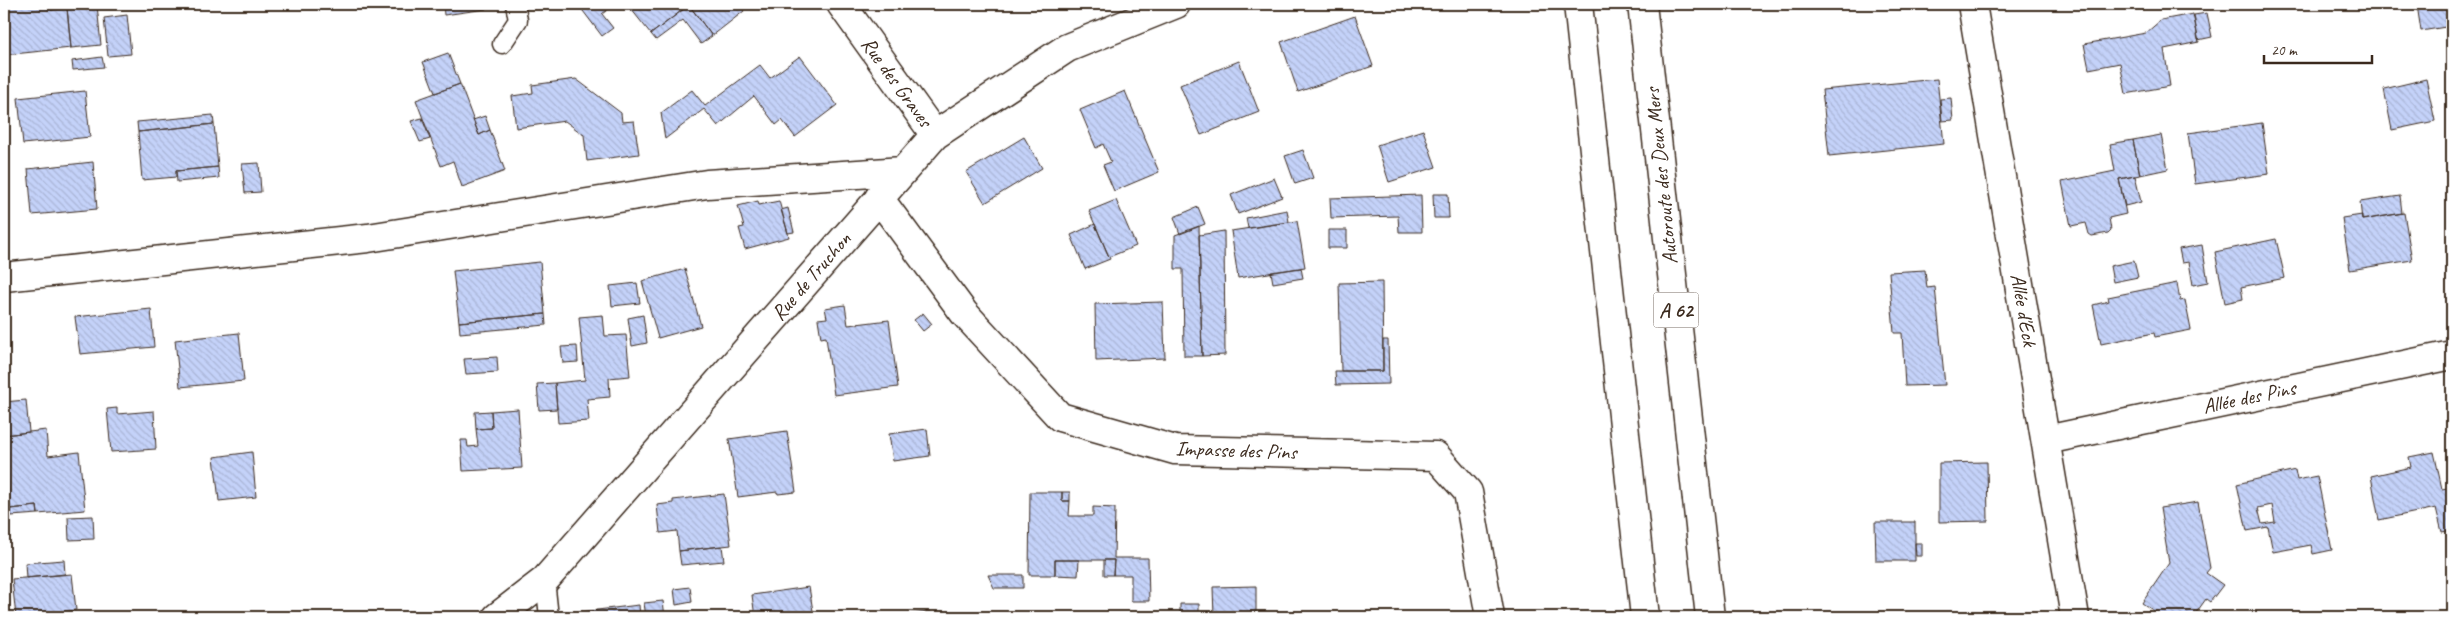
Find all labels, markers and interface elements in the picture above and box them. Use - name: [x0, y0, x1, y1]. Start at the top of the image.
- street label: Rue des Graves: [856, 32, 939, 134]
- scale bar: [2264, 32, 2371, 64]
- text: 20 m: [2271, 41, 2298, 60]
- street label: Autoroute des Deux Mers: [1639, 85, 1683, 266]
- street label: Rue de Truchon: [765, 226, 857, 326]
- street label: Allée d'Eck: [2005, 272, 2043, 350]
- road number: A 62: [1654, 292, 1698, 328]
- street label: Allée des Pins: [2200, 374, 2299, 419]
- street label: Impasse des Pins: [1175, 435, 1299, 465]

